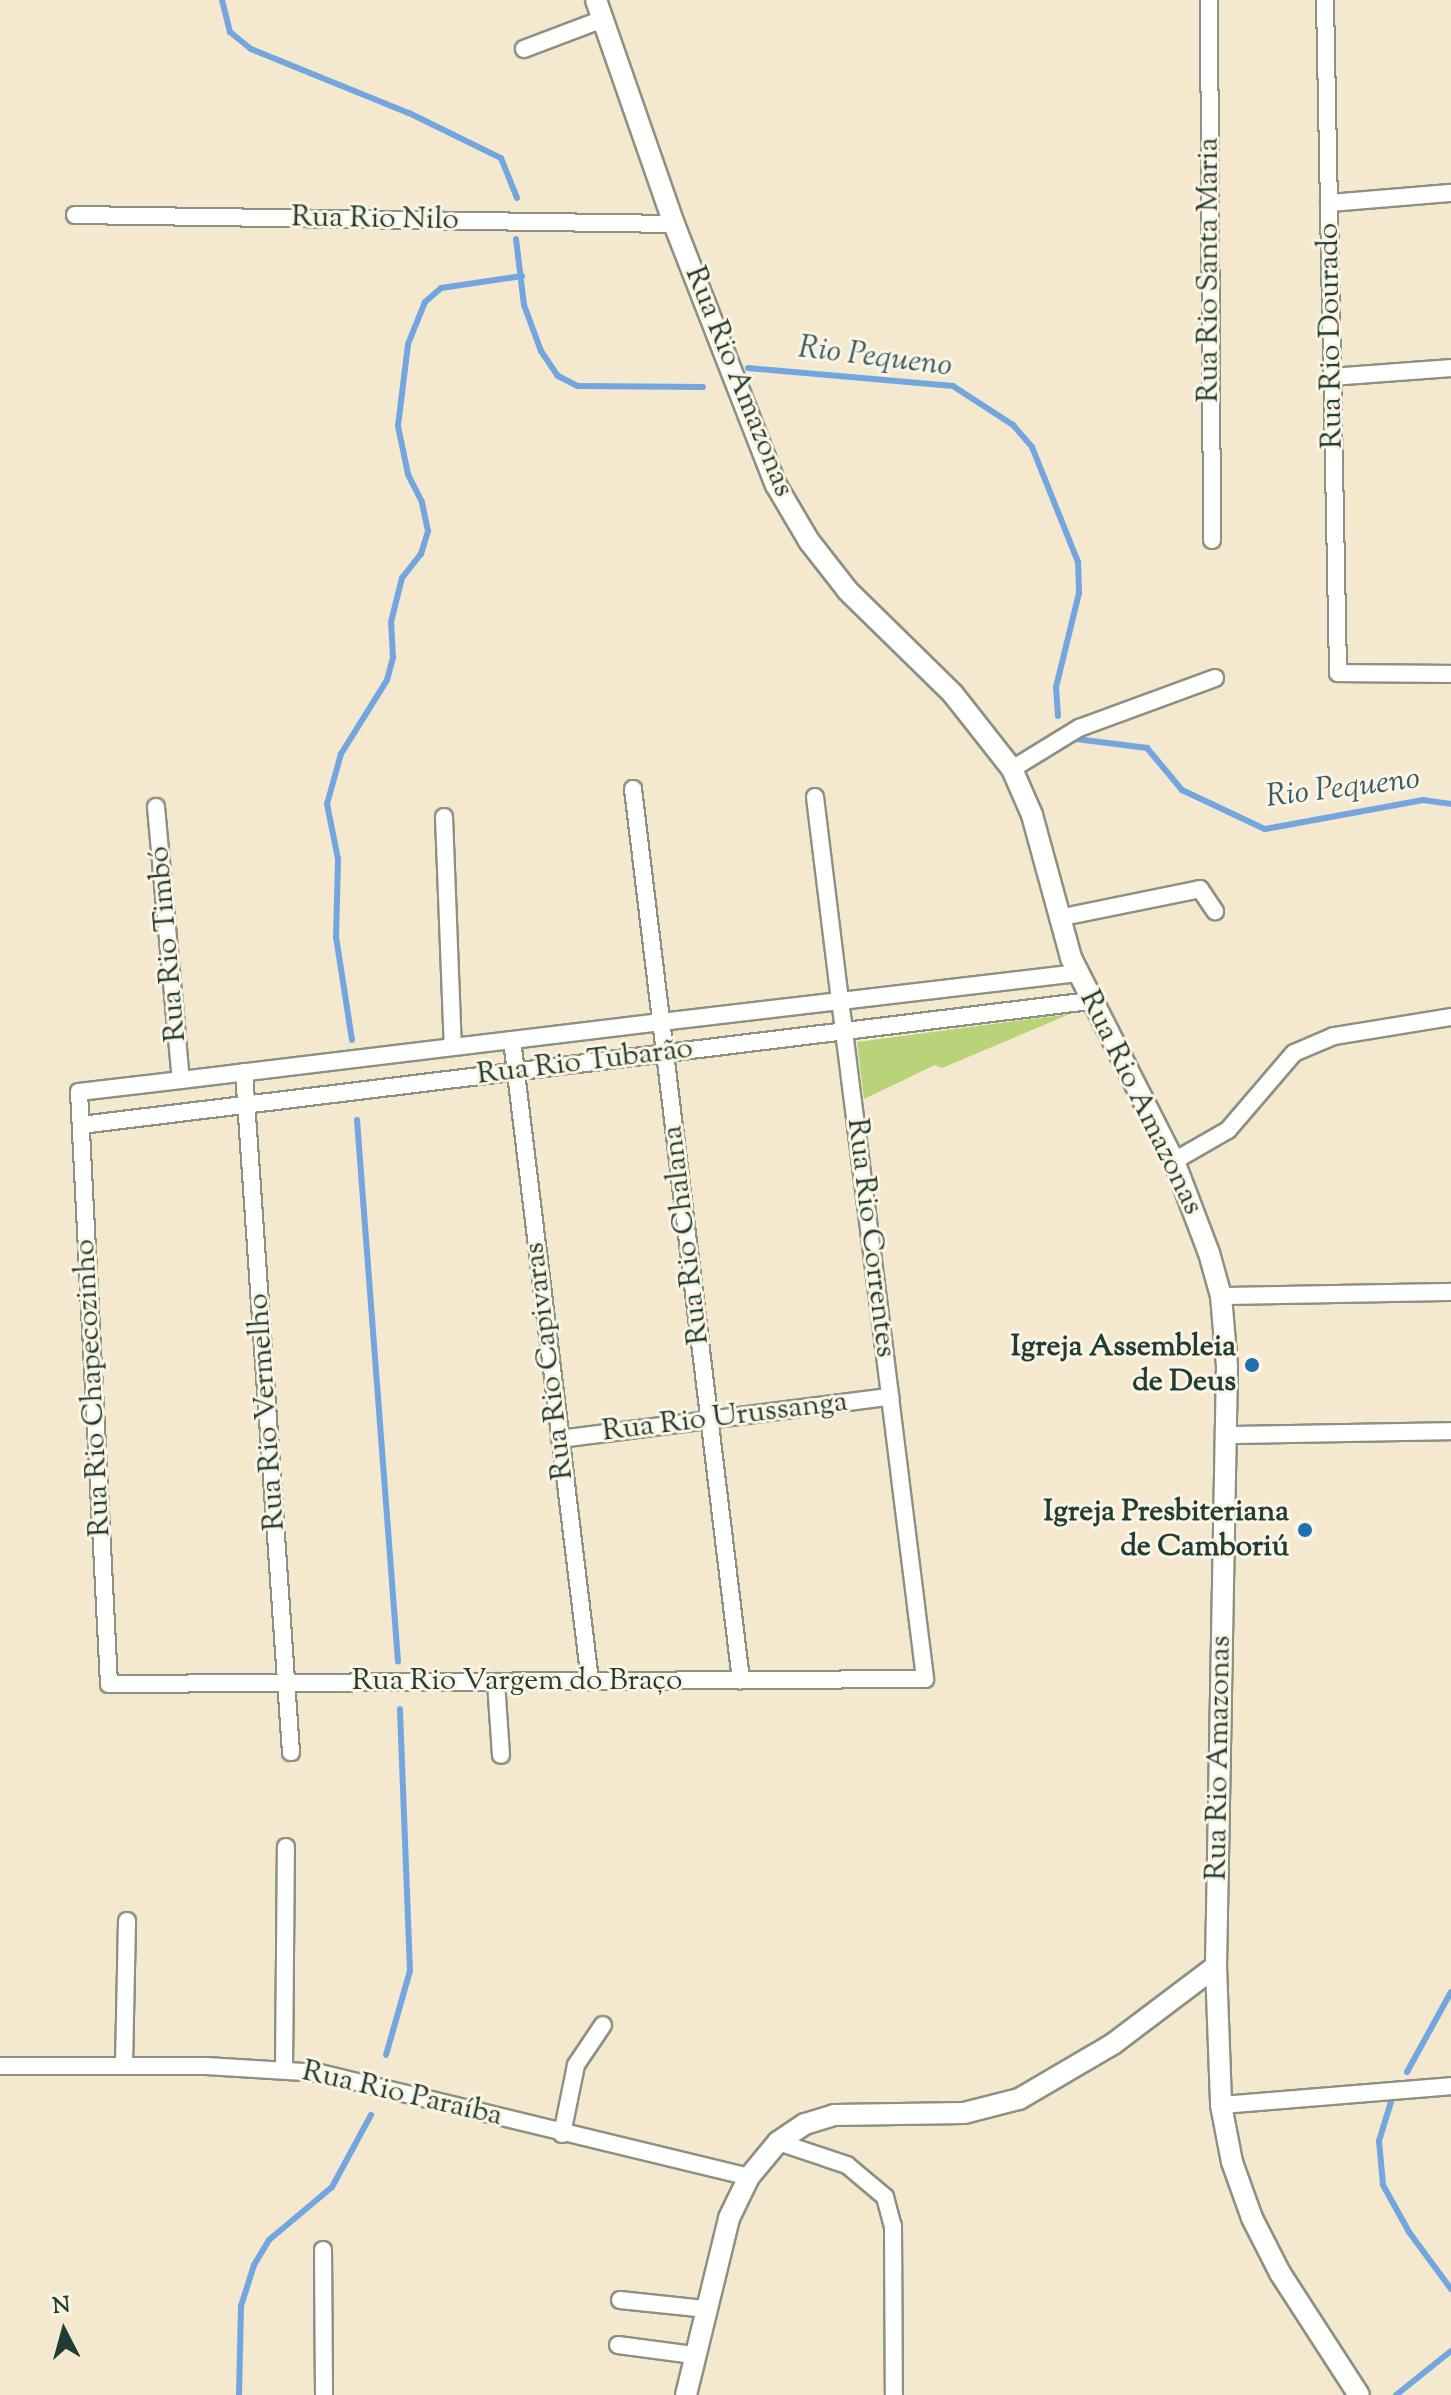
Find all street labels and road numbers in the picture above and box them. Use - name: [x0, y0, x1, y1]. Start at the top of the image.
- street label: Rua Rio Santa Maria: [1192, 137, 1228, 403]
- street label: Rua Rio Nilo: [291, 201, 459, 239]
- street label: Rua Rio Dourado: [1312, 223, 1352, 449]
- street label: Rua Rio Amazonas: [675, 262, 801, 502]
- street label: Rua Rio Timbó: [143, 845, 195, 1043]
- street label: Rua Rio Amazonas: [1070, 985, 1210, 1221]
- street label: Rua Rio Tubarão: [475, 1032, 695, 1094]
- street label: Rua Rio Correntes: [837, 1116, 903, 1360]
- street label: Rua Rio Chalana: [656, 1123, 718, 1347]
- street label: Rua Rio Chapecozinho: [68, 1238, 120, 1538]
- street label: Rua Rio Capivaras: [518, 1240, 582, 1482]
- street label: Rua Rio Vermelho: [242, 1292, 294, 1532]
- street label: Rua Rio Urussanga: [600, 1385, 850, 1451]
- street label: Rua Rio Amazonas: [1200, 1635, 1240, 1881]
- street label: Rua Rio Vargem do Braço: [352, 1664, 682, 1700]
- street label: Rua Rio Paraíba: [298, 2054, 506, 2136]

